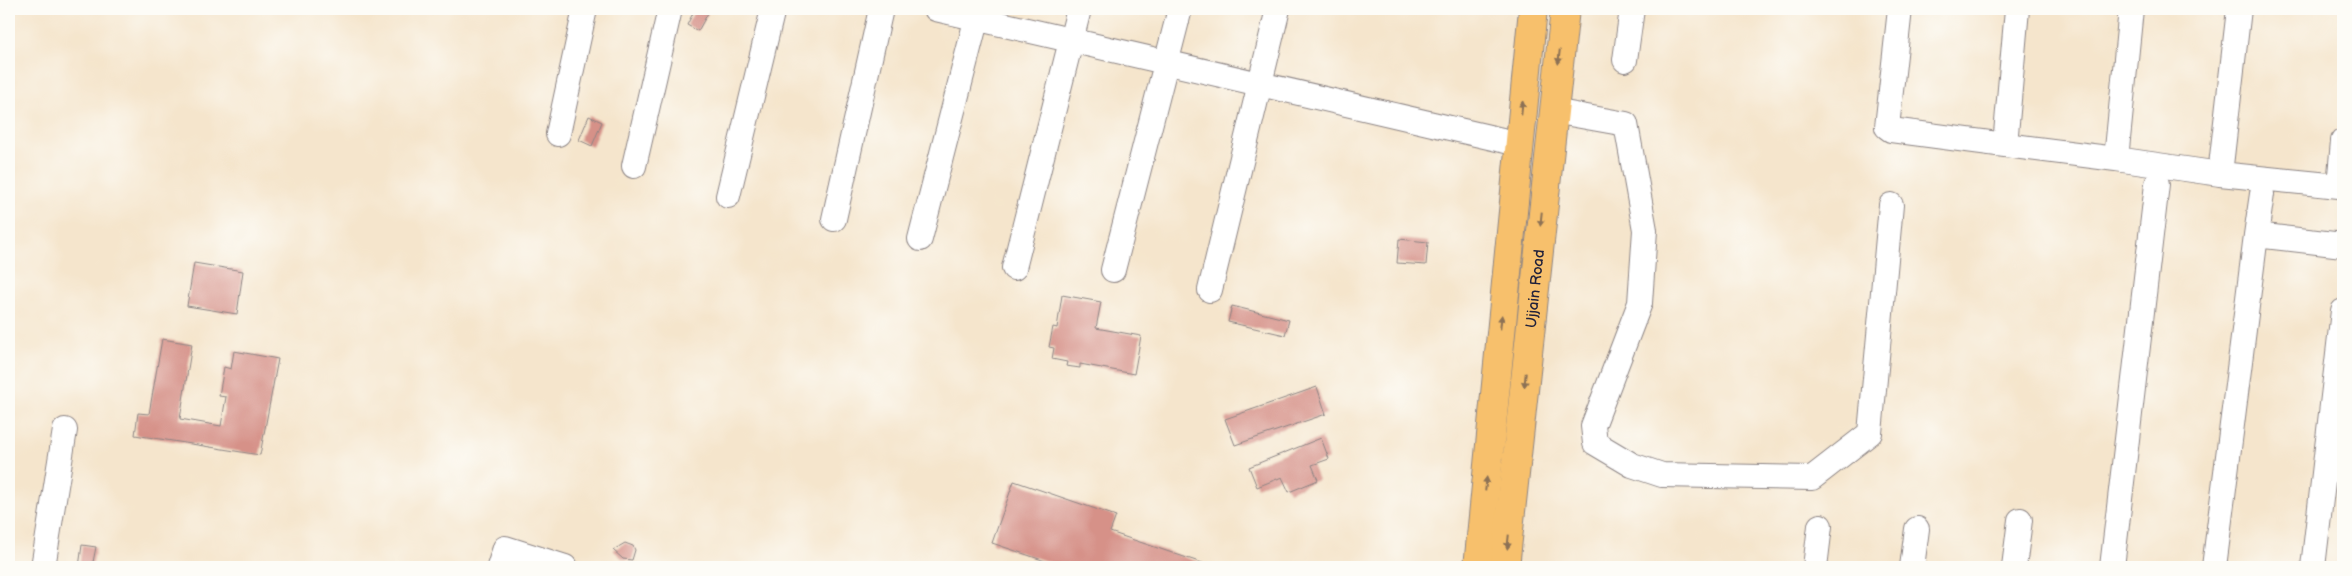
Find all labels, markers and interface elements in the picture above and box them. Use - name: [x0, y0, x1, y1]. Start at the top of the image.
- one-way arrow: [1555, 50, 1563, 66]
- one-way arrow: [1519, 100, 1527, 116]
- one-way arrow: [1537, 211, 1545, 227]
- street label: Ujjain Road: [1522, 248, 1549, 329]
- one-way arrow: [1498, 314, 1506, 330]
- one-way arrow: [1520, 373, 1528, 389]
- one-way arrow: [1482, 476, 1490, 492]
- one-way arrow: [1504, 534, 1512, 550]

